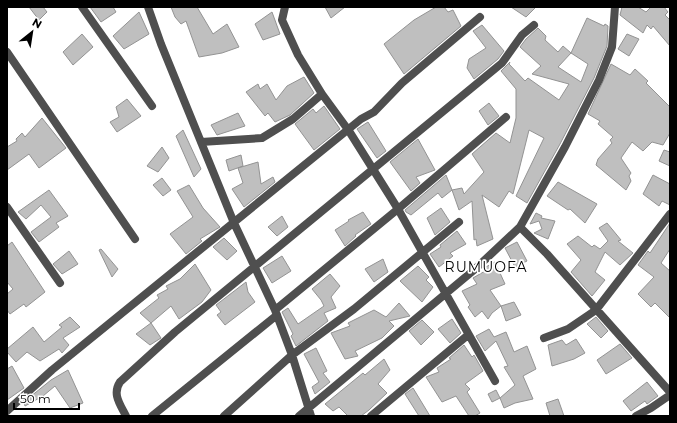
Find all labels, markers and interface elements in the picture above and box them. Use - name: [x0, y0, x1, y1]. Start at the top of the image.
- north arrow: [12, 12, 52, 52]
- text: N: [30, 15, 44, 32]
- district label: RUMUOFA: [445, 258, 527, 276]
- scale bar: [14, 385, 79, 411]
- text: 50 m: [20, 391, 51, 406]

